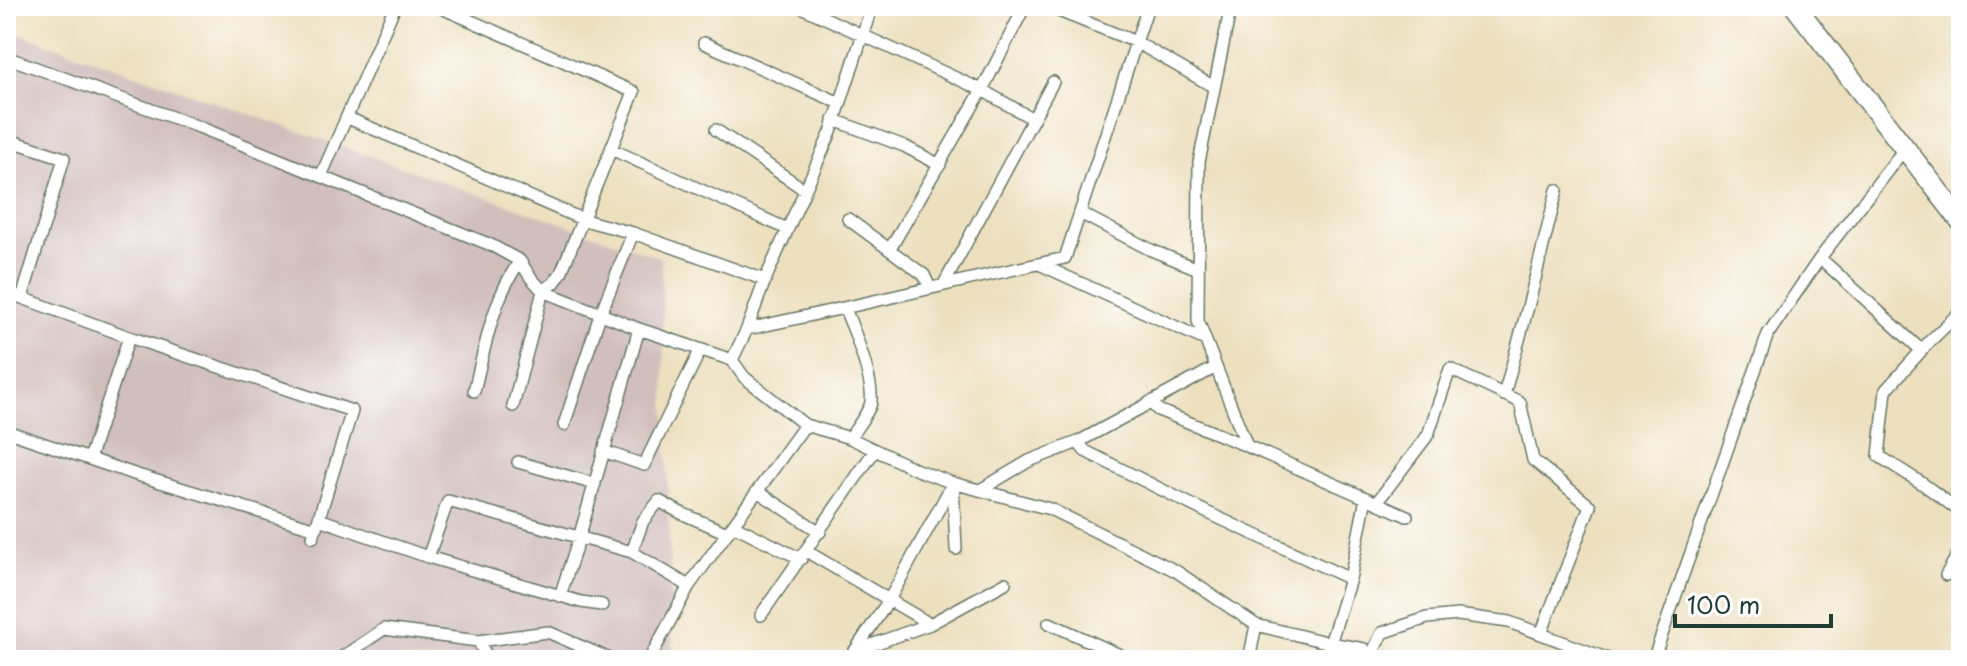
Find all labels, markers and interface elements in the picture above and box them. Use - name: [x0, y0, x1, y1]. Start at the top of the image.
- scale bar: [1675, 578, 1831, 628]
- text: 100 m: [1687, 586, 1760, 622]

